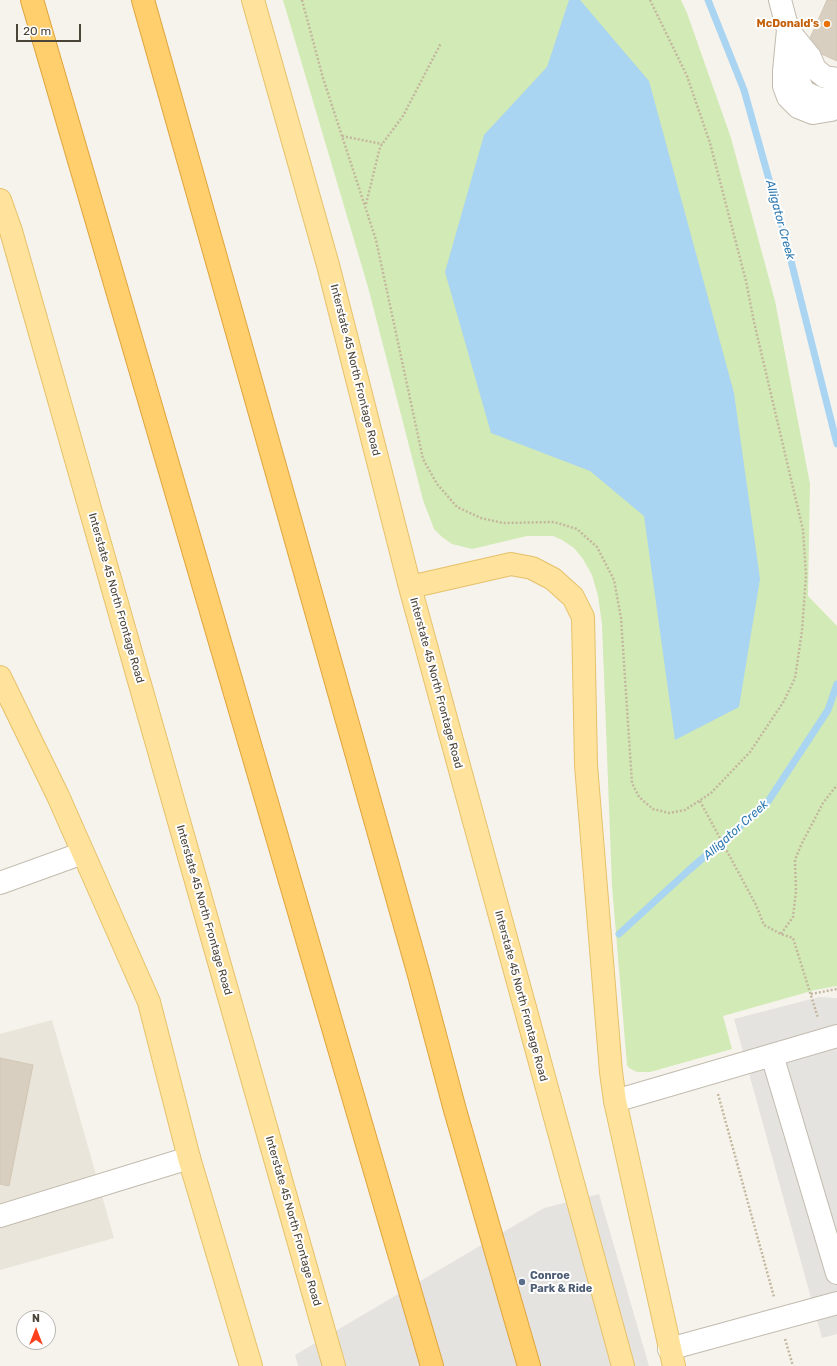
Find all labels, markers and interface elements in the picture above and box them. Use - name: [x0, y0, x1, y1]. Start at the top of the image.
- scale bar: [18, 16, 83, 42]
- place label: McDonald's: [757, 17, 819, 31]
- marker: McDonald's: [822, 19, 832, 29]
- text: 20 m: [23, 24, 51, 38]
- water label: Alligator Creek: [762, 178, 798, 262]
- street label: Interstate 45 North Frontage Road: [327, 283, 383, 457]
- street label: Interstate 45 North Frontage Road: [85, 511, 147, 685]
- street label: Interstate 45 North Frontage Road: [407, 596, 465, 770]
- water label: Alligator Creek: [701, 797, 771, 863]
- street label: Interstate 45 North Frontage Road: [173, 823, 235, 997]
- street label: Interstate 45 North Frontage Road: [492, 909, 550, 1083]
- street label: Interstate 45 North Frontage Road: [262, 1134, 324, 1308]
- place label: Conroe Park & Ride: [530, 1269, 592, 1295]
- marker: Conroe Park & Ride: [517, 1277, 527, 1287]
- north arrow: [16, 1310, 56, 1350]
- text: N: [32, 1312, 40, 1325]

